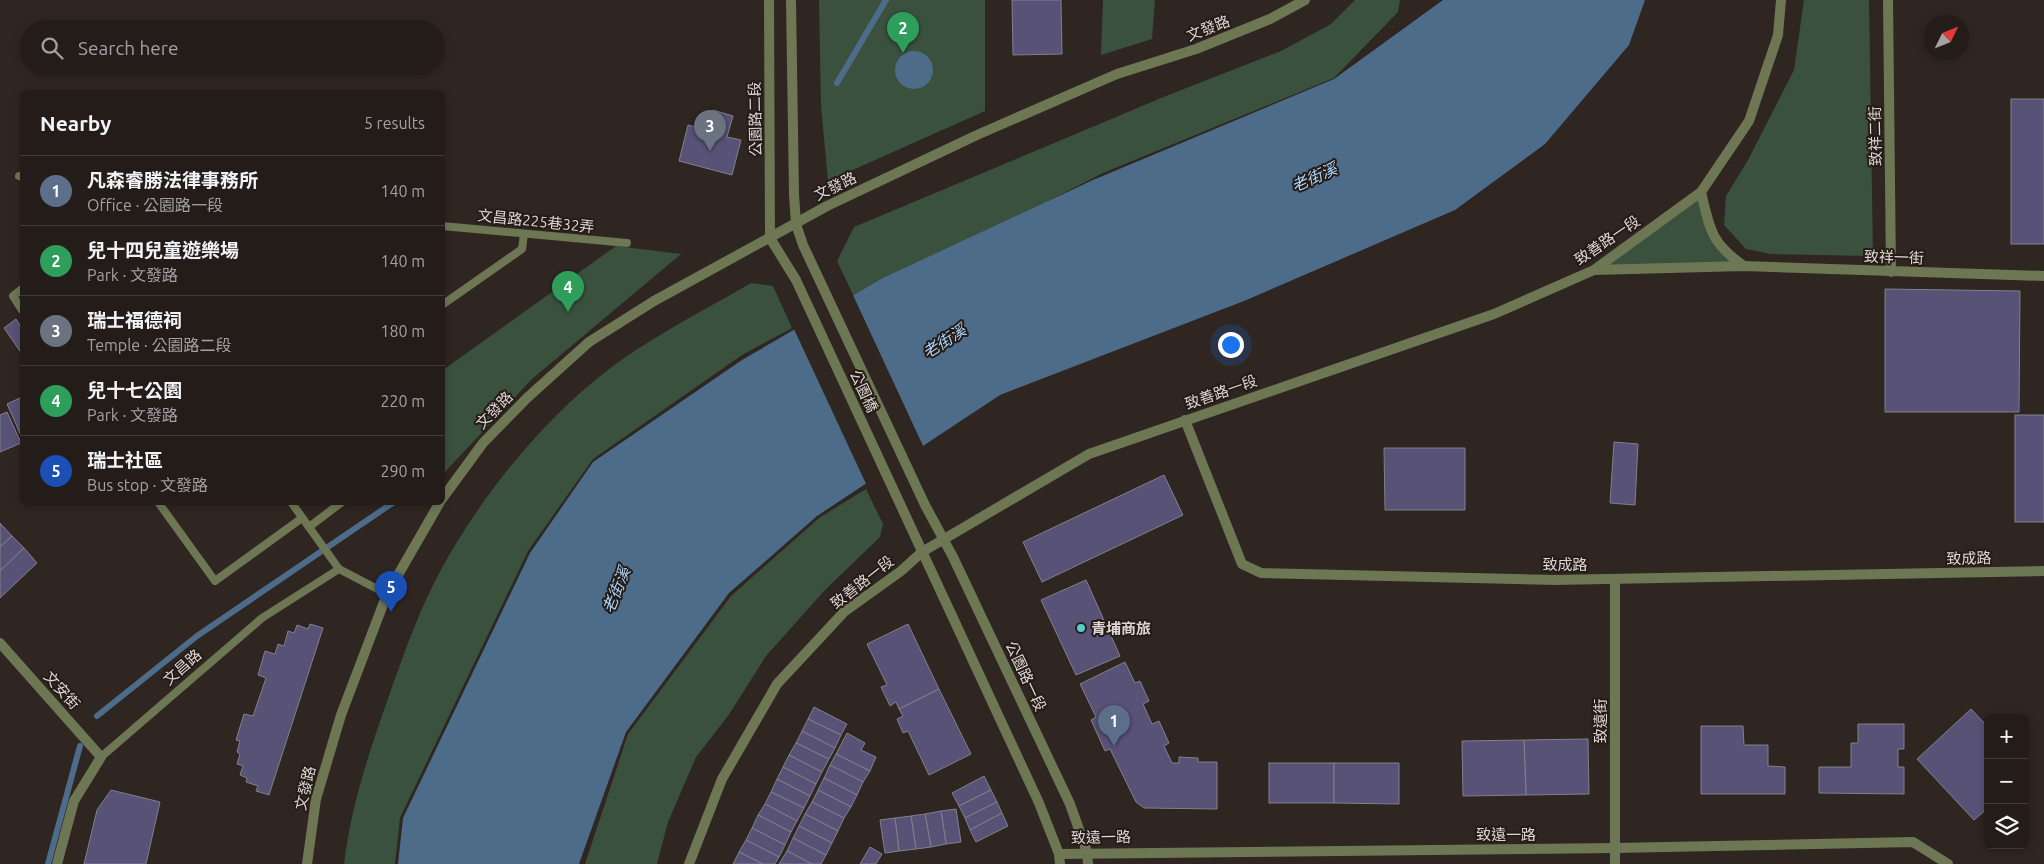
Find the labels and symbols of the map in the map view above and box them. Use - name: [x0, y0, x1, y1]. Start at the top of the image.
- pin: 2: [887, 12, 919, 53]
- street label: 文發路: [1184, 12, 1232, 44]
- north arrow: [1924, 15, 1969, 60]
- street label: 公園路二段: [746, 81, 764, 157]
- street label: 致祥二街: [1866, 106, 1884, 166]
- pin: 3: [694, 110, 726, 151]
- water label: 老街溪: [1288, 158, 1341, 195]
- street label: 文發路: [811, 168, 859, 204]
- street label: 文昌路225巷32弄: [477, 206, 595, 236]
- street label: 致善路一段: [1571, 212, 1643, 268]
- street label: 致祥一街: [1864, 247, 1924, 267]
- pin: 4: [552, 271, 584, 312]
- water label: 老街溪: [919, 319, 971, 362]
- your location: [1218, 332, 1244, 358]
- street label: 公園橋: [847, 367, 881, 415]
- street label: 致善路一段: [1183, 372, 1259, 412]
- street label: 文發路: [472, 388, 516, 432]
- street label: 致成路: [1946, 549, 1992, 567]
- street label: 致善路一段: [827, 552, 897, 612]
- street label: 致成路: [1542, 556, 1588, 573]
- water label: 老街溪: [599, 563, 634, 616]
- pin: 5: [375, 571, 407, 612]
- place label: 青埔商旅: [1091, 620, 1151, 637]
- marker: 青埔商旅: [1075, 622, 1087, 634]
- street label: 公園路一段: [1002, 638, 1050, 714]
- street label: 文昌路: [159, 646, 205, 688]
- street label: 文安街: [41, 668, 83, 712]
- street label: 致遠街: [1592, 698, 1609, 744]
- pin: 1: [1098, 705, 1130, 746]
- street label: 文發路: [292, 764, 318, 812]
- street label: 致遠一路: [1476, 826, 1536, 843]
- street label: 致遠一路: [1071, 828, 1131, 846]

